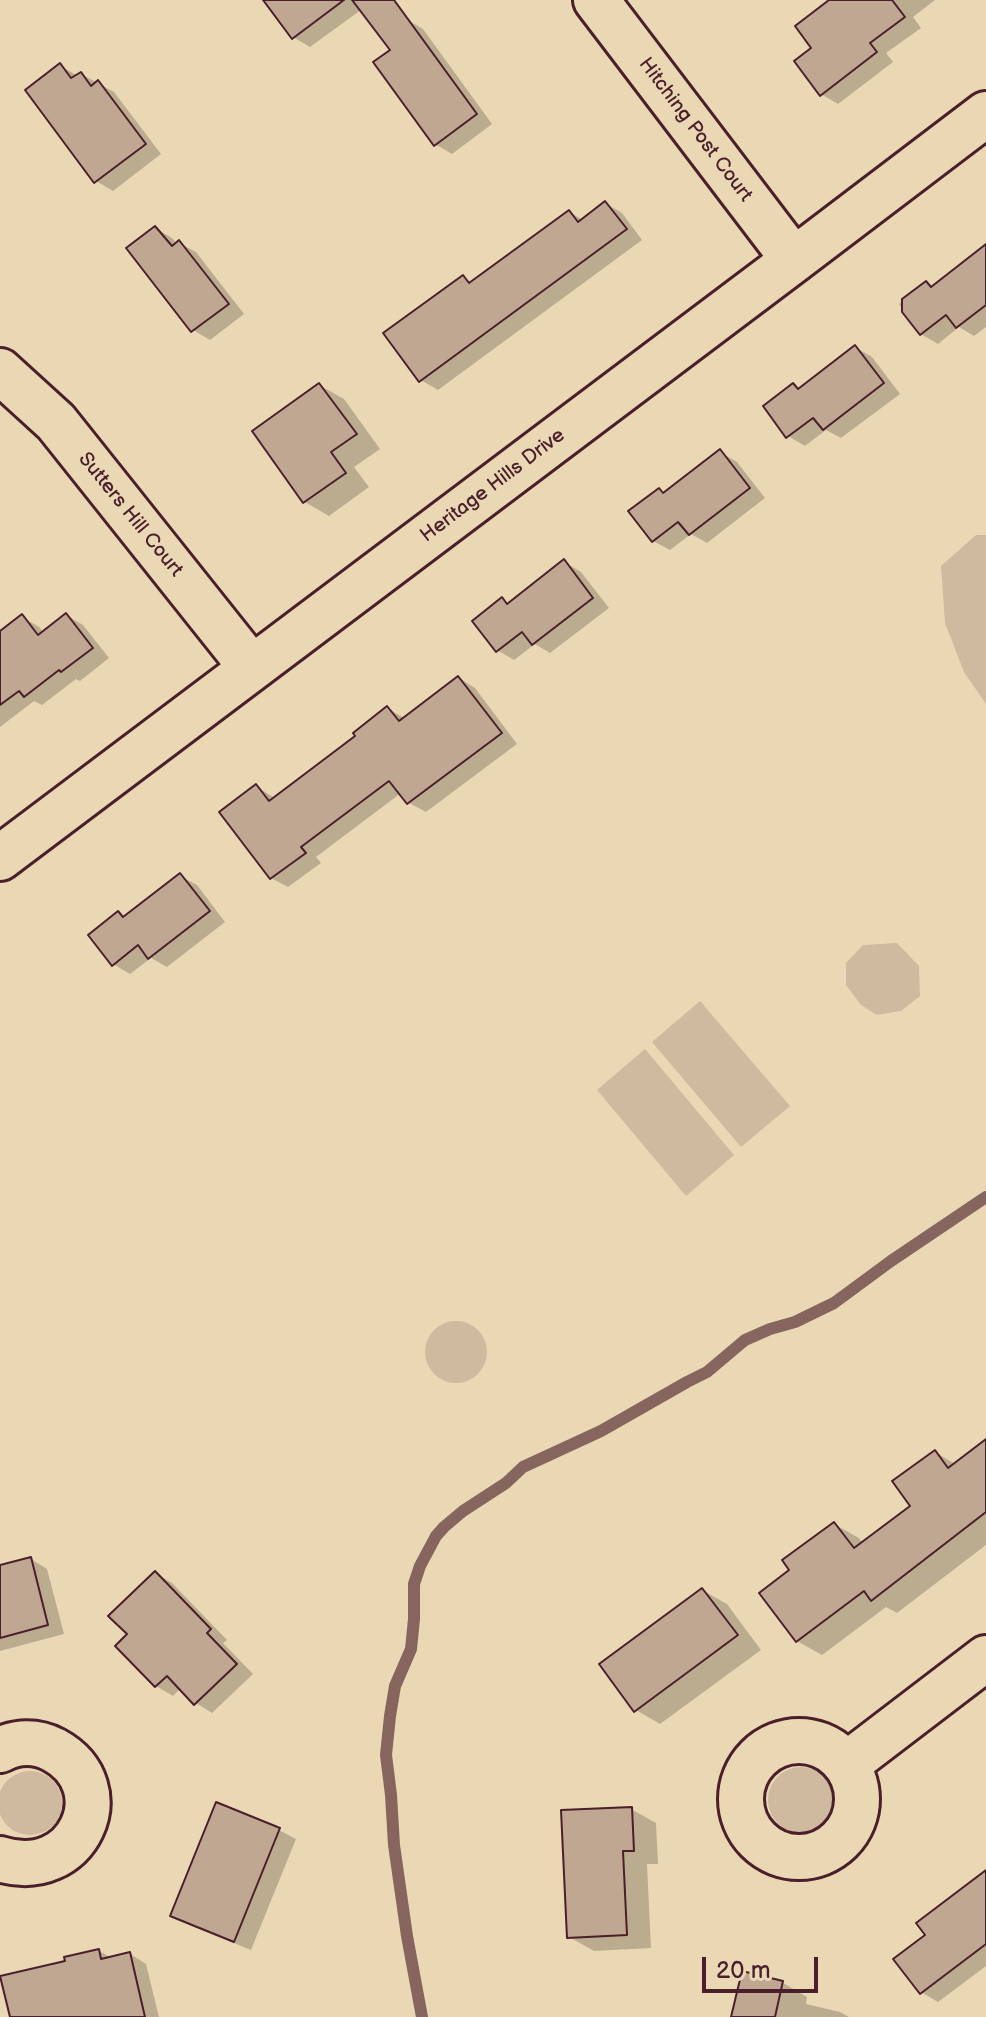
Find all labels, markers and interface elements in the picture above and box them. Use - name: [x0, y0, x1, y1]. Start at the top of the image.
- street label: Hitching Post Court: [633, 53, 757, 207]
- street label: Heritage Hills Drive: [416, 424, 570, 548]
- street label: Sutters Hill Court: [73, 448, 187, 582]
- scale bar: [706, 1941, 822, 1991]
- text: 20 m: [716, 1956, 771, 1985]

